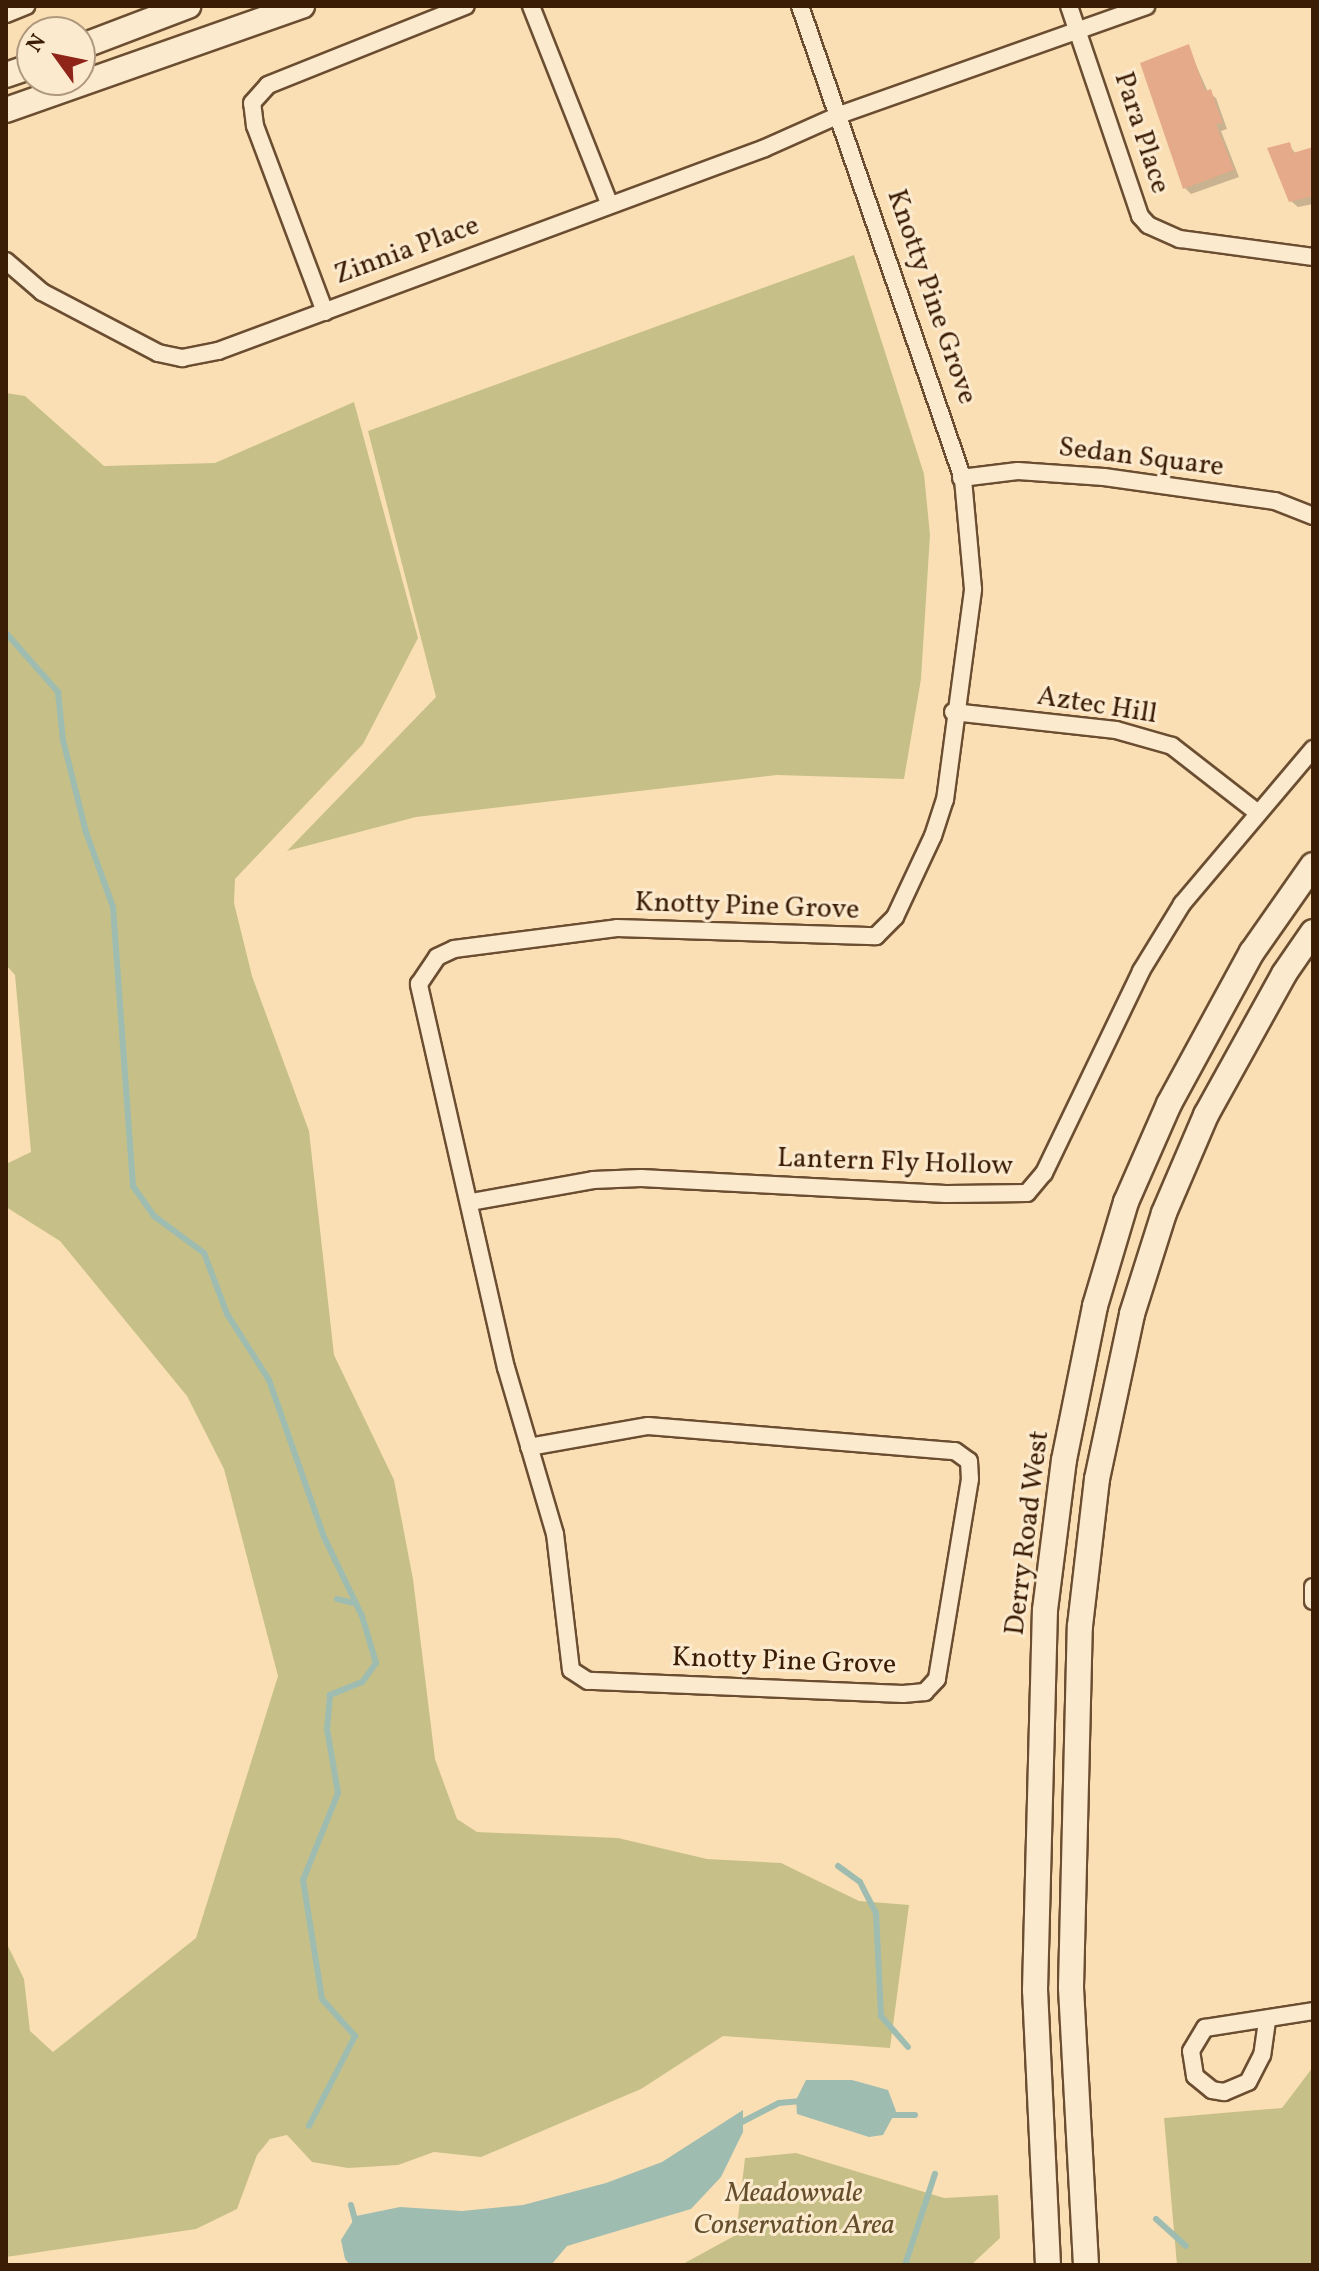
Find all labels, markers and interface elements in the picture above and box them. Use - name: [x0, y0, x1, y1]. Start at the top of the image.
- north arrow: [16, 16, 96, 96]
- text: N: [20, 29, 54, 59]
- street label: Para Place: [1106, 68, 1176, 198]
- street label: Knotty Pine Grove: [878, 185, 984, 409]
- street label: Zinnia Place: [330, 209, 484, 293]
- street label: Sedan Square: [1056, 431, 1226, 485]
- street label: Aztec Hill: [1035, 680, 1159, 732]
- street label: Knotty Pine Grove: [634, 886, 860, 928]
- street label: Lantern Fly Hollow: [776, 1142, 1014, 1184]
- street label: Derry Road West: [999, 1428, 1057, 1638]
- street label: Knotty Pine Grove: [671, 1641, 897, 1683]
- park label: Meadowvale Conservation Area: [693, 2177, 895, 2243]

